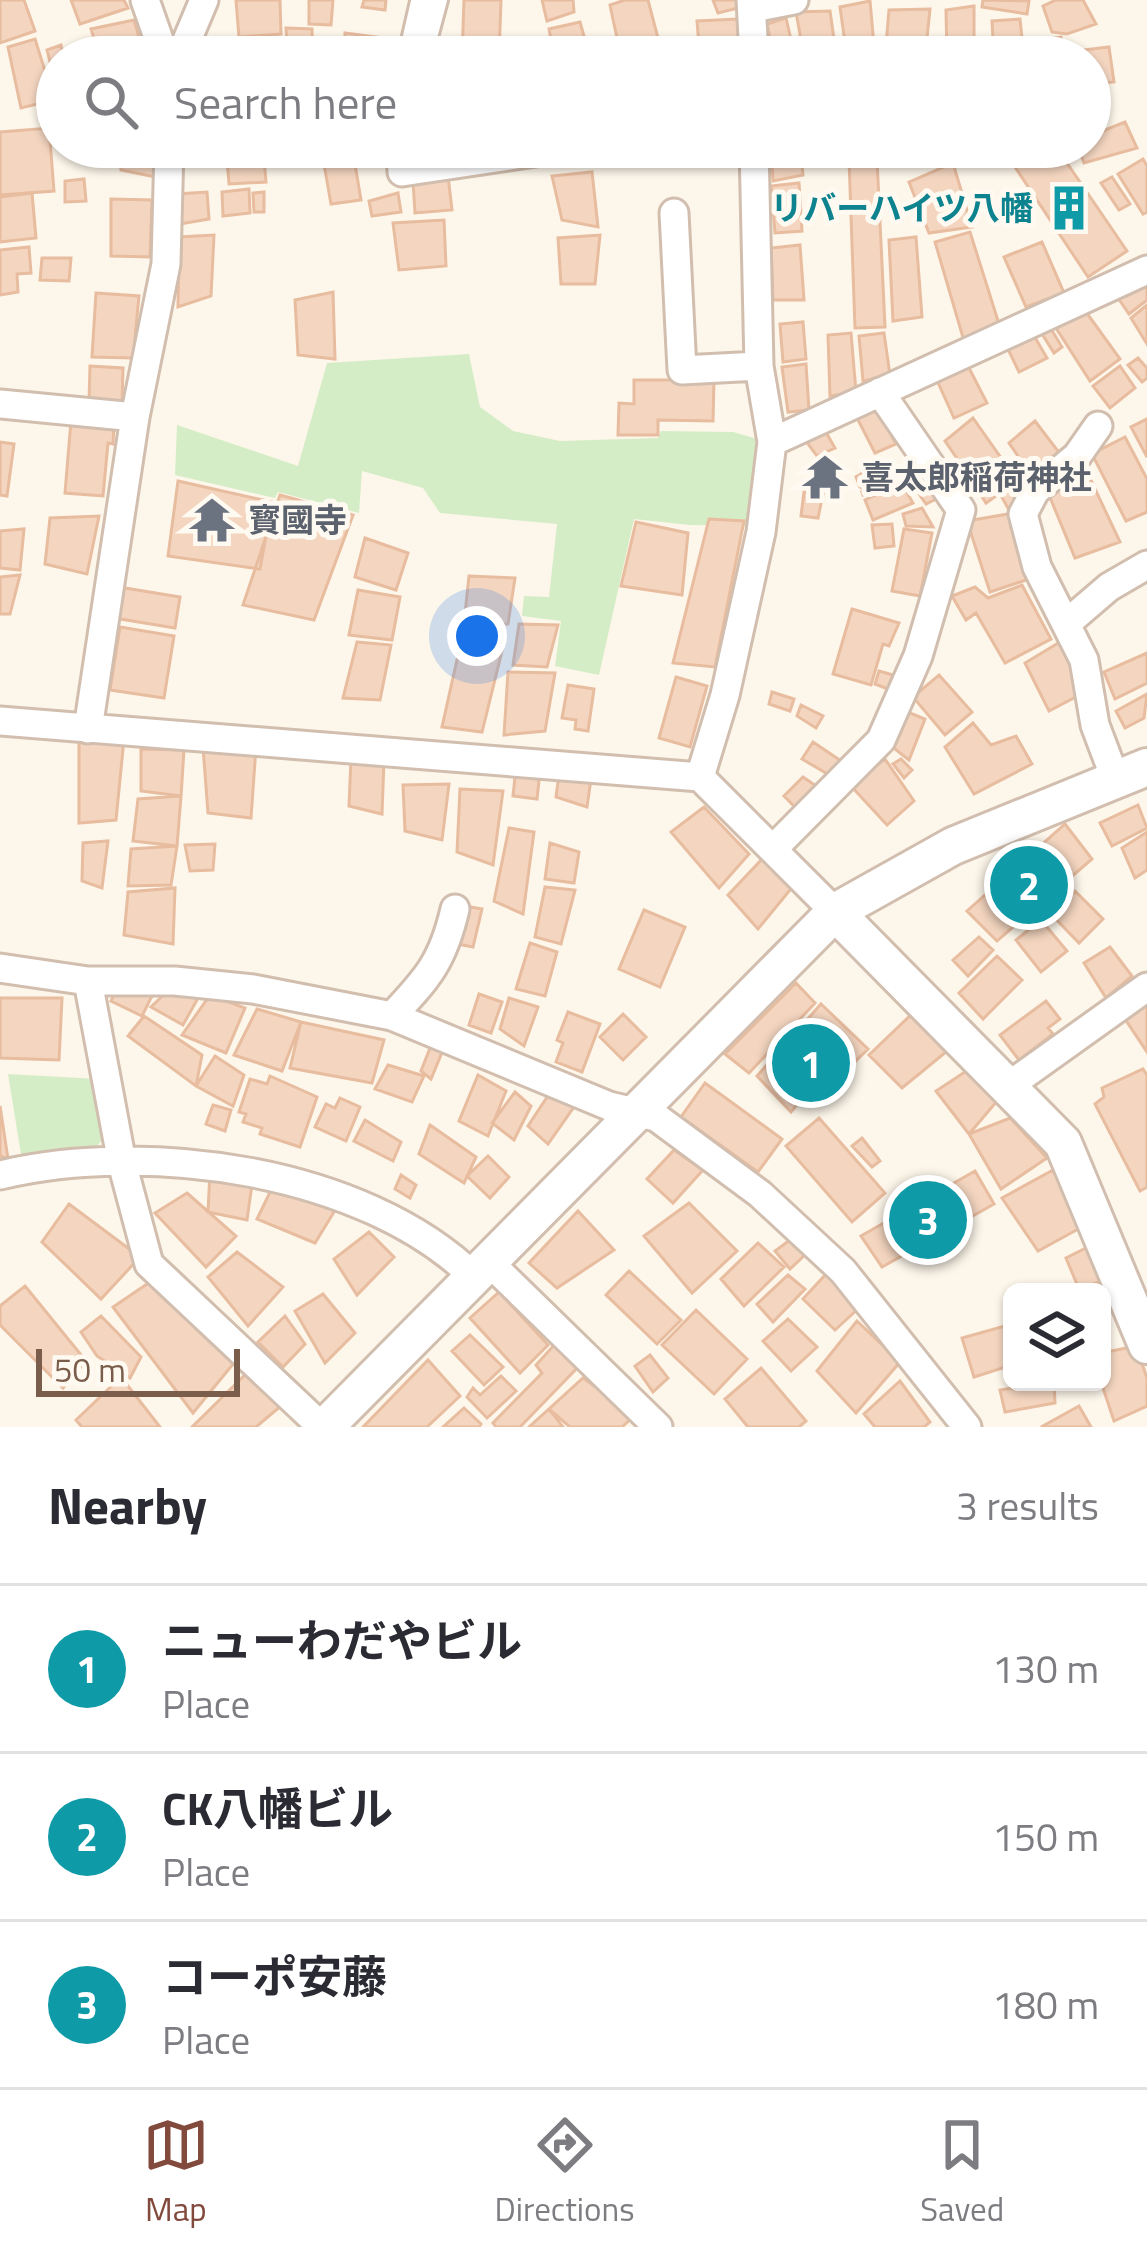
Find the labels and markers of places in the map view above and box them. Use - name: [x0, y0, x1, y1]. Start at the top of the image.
- place label: リバーハイツ八幡: [770, 183, 1033, 233]
- building icon: リバーハイツ八幡: [1044, 183, 1094, 233]
- temple icon: 喜太郎稲荷神社: [800, 452, 850, 502]
- place label: 喜太郎稲荷神社: [861, 452, 1092, 502]
- temple icon: 寳國寺: [187, 495, 237, 545]
- place label: 寳國寺: [248, 495, 347, 545]
- pin: 2: [990, 840, 1068, 930]
- pin: 1: [772, 1018, 850, 1108]
- pin: 3: [889, 1175, 967, 1265]

